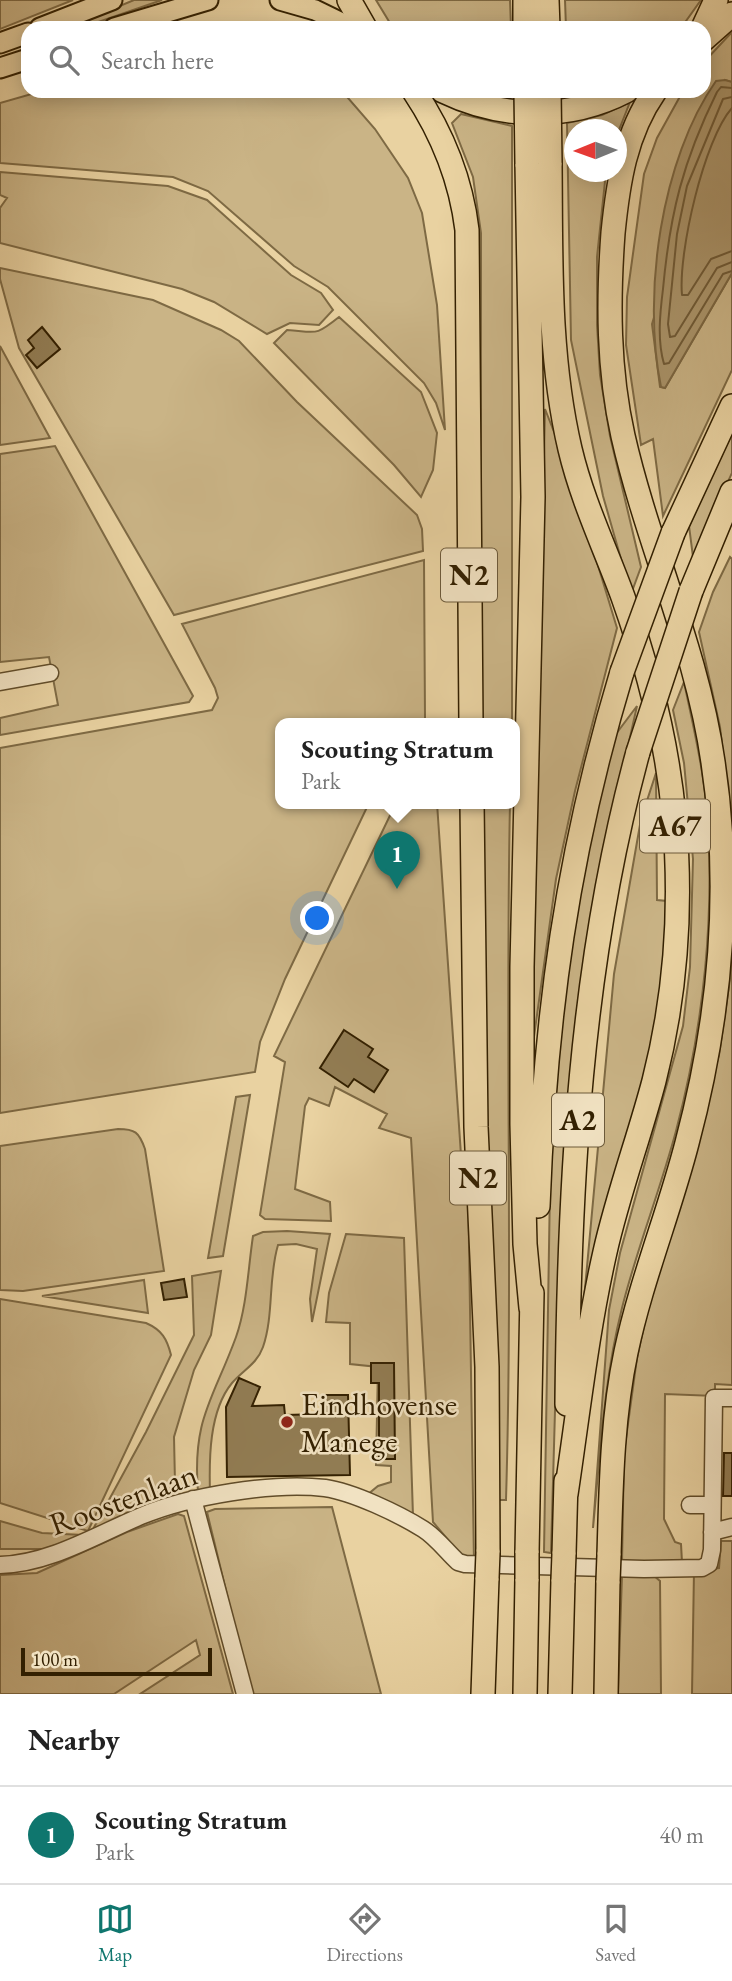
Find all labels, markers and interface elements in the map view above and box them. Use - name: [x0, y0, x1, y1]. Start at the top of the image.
- search box: [21, 21, 711, 98]
- icon: search: [45, 41, 83, 79]
- text: Search here: [101, 43, 214, 77]
- north arrow: [564, 119, 627, 182]
- road number: N2: [441, 548, 497, 602]
- popup: [275, 718, 520, 809]
- text: Scouting Stratum: [301, 732, 494, 766]
- text: Park: [301, 766, 341, 796]
- road number: A67: [640, 800, 710, 852]
- pin: 1: [374, 831, 420, 889]
- your location: [300, 901, 334, 935]
- road number: A2: [552, 1094, 604, 1146]
- road number: N2: [450, 1152, 506, 1204]
- place label: Eindhovense Manege: [301, 1383, 457, 1462]
- marker: Eindhovense Manege: [279, 1414, 295, 1430]
- street label: Roostenlaan: [43, 1453, 203, 1545]
- scale bar: [21, 1645, 212, 1677]
- text: 100 m: [32, 1647, 78, 1672]
- text: Nearby: [28, 1720, 120, 1759]
- text: Scouting Stratum: [95, 1803, 287, 1837]
- text: 1: [45, 1820, 57, 1850]
- text: 40 m: [659, 1820, 704, 1850]
- text: Park: [95, 1837, 134, 1867]
- tab: Map: [96, 1900, 134, 1967]
- tab: Directions: [326, 1900, 403, 1967]
- tab: Saved: [595, 1900, 636, 1967]

